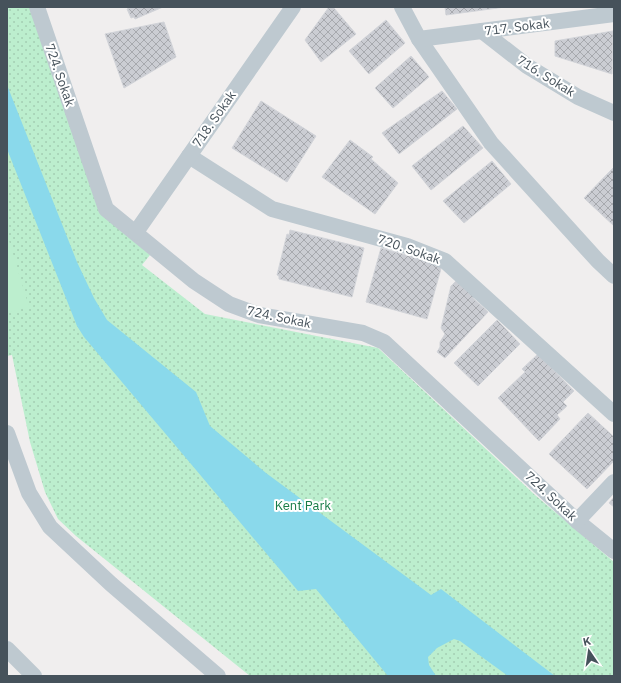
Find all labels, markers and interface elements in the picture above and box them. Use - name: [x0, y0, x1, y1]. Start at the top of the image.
- street label: 717. Sokak: [483, 15, 551, 39]
- street label: 724. Sokak: [41, 41, 79, 109]
- street label: 716. Sokak: [514, 51, 578, 101]
- street label: 718. Sokak: [188, 87, 240, 151]
- street label: 720. Sokak: [375, 230, 443, 268]
- street label: 724. Sokak: [245, 302, 313, 332]
- street label: 724. Sokak: [521, 467, 581, 525]
- park label: Kent Park: [275, 497, 331, 514]
- north arrow: [569, 631, 609, 671]
- text: K: [581, 633, 592, 649]

